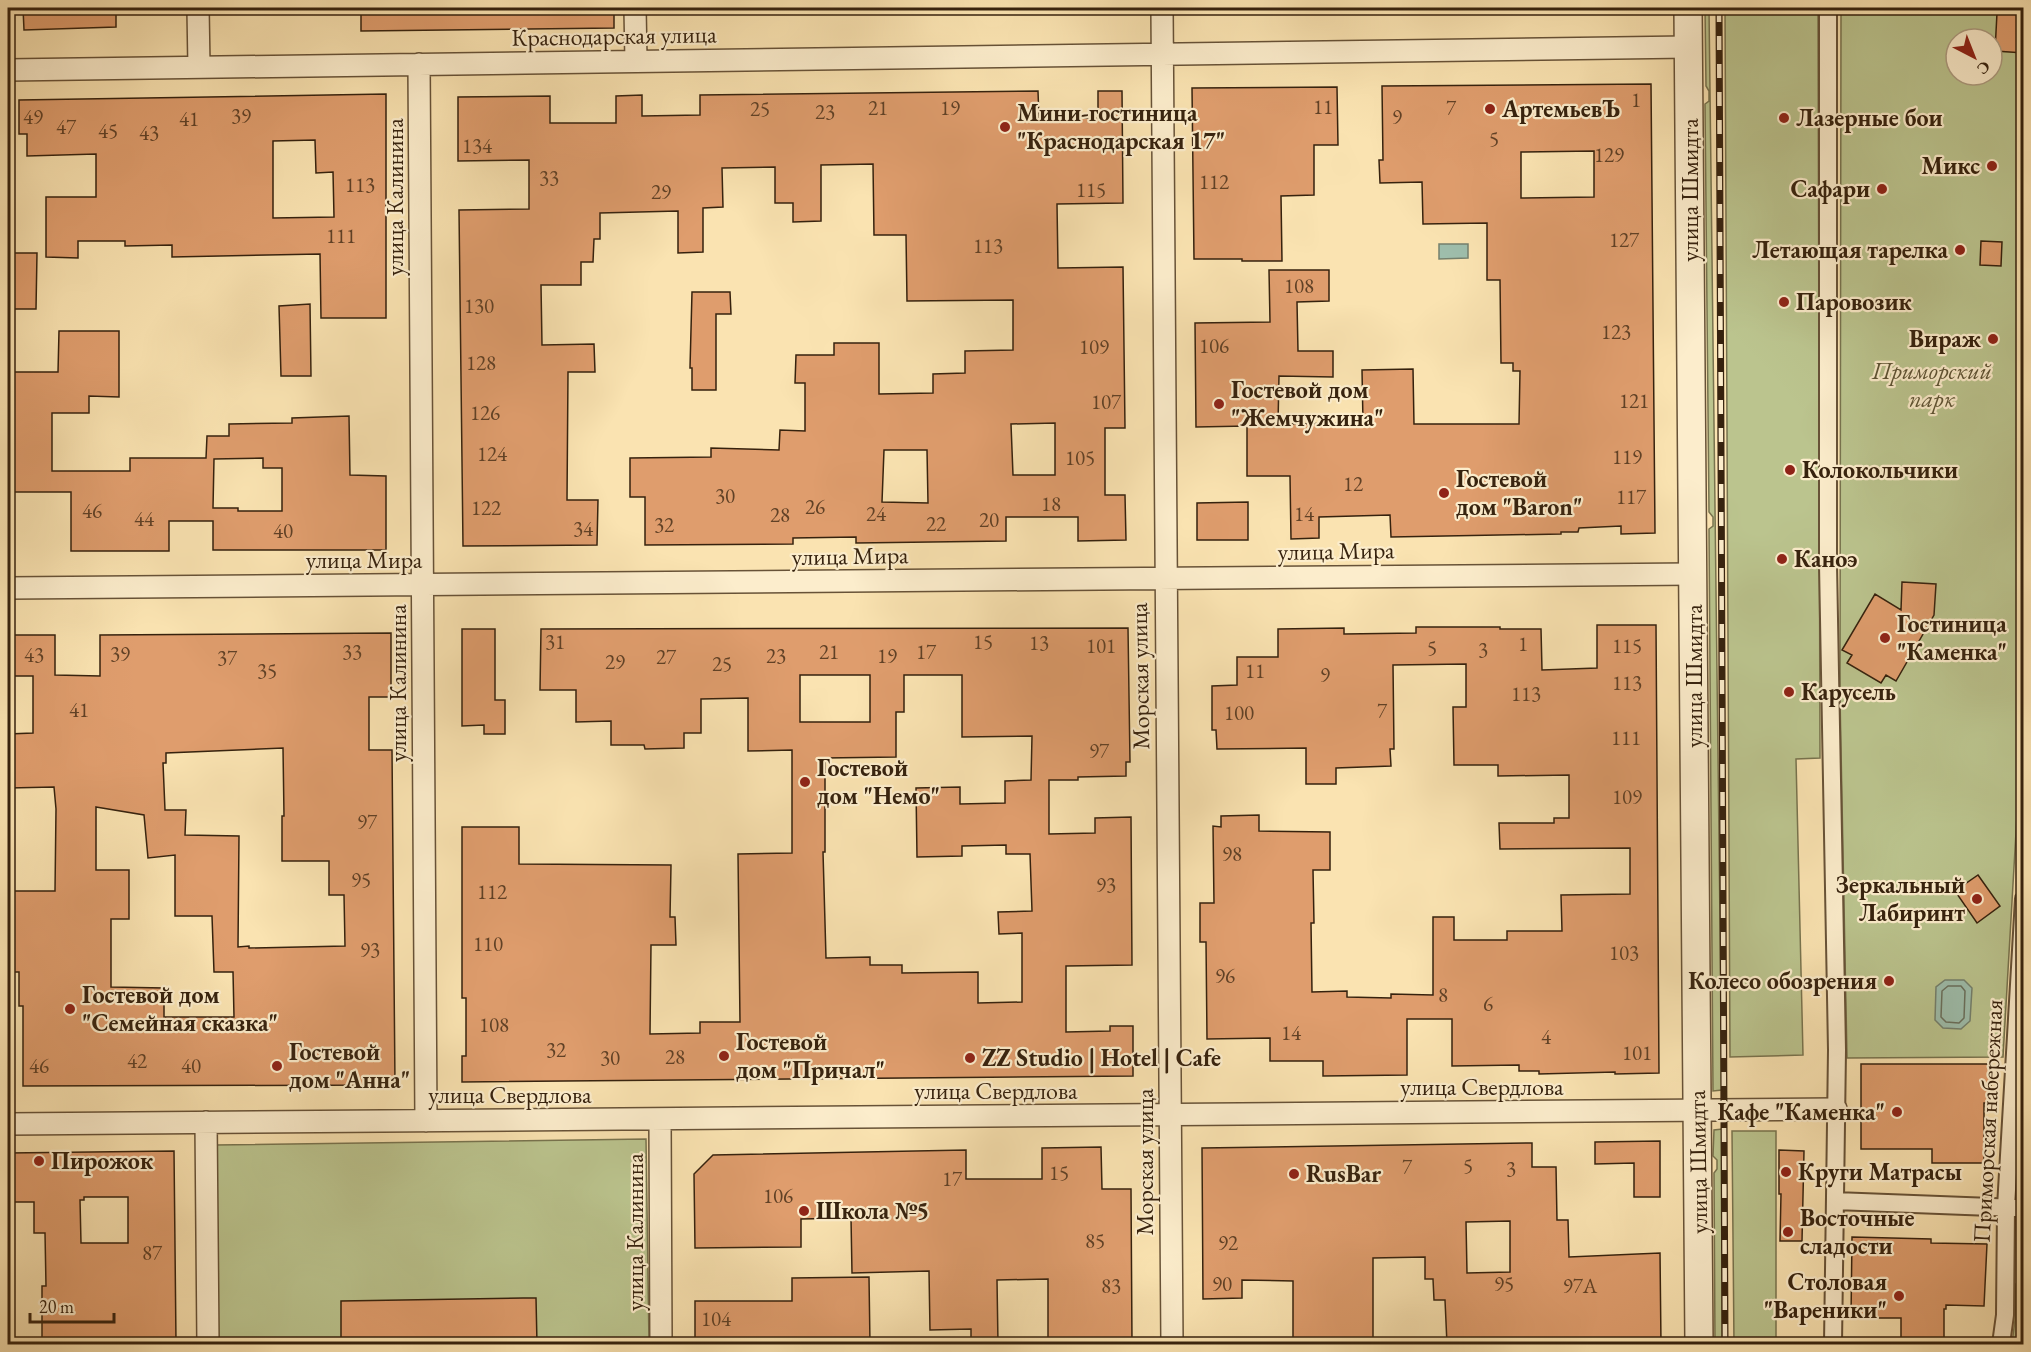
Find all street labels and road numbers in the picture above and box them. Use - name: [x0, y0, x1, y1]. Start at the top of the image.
- street label: Краснодарская улица: [511, 18, 717, 53]
- street label: улица Калинина: [379, 118, 410, 276]
- street label: улица Шмидта: [1674, 118, 1705, 262]
- street label: улица Мира: [1277, 534, 1395, 567]
- street label: улица Мира: [791, 539, 909, 572]
- street label: улица Мира: [306, 544, 423, 575]
- street label: Морская улица: [1123, 602, 1156, 750]
- street label: улица Калинина: [382, 604, 413, 762]
- street label: улица Шмидта: [1678, 604, 1709, 748]
- street label: Приморская набережная: [1966, 998, 2009, 1243]
- street label: улица Свердлова: [1400, 1071, 1564, 1102]
- street label: улица Свердлова: [914, 1075, 1078, 1106]
- street label: улица Свердлова: [428, 1079, 592, 1110]
- street label: Морская улица: [1129, 1088, 1160, 1236]
- street label: улица Шмидта: [1681, 1089, 1714, 1234]
- street label: улица Калинина: [619, 1153, 650, 1311]

